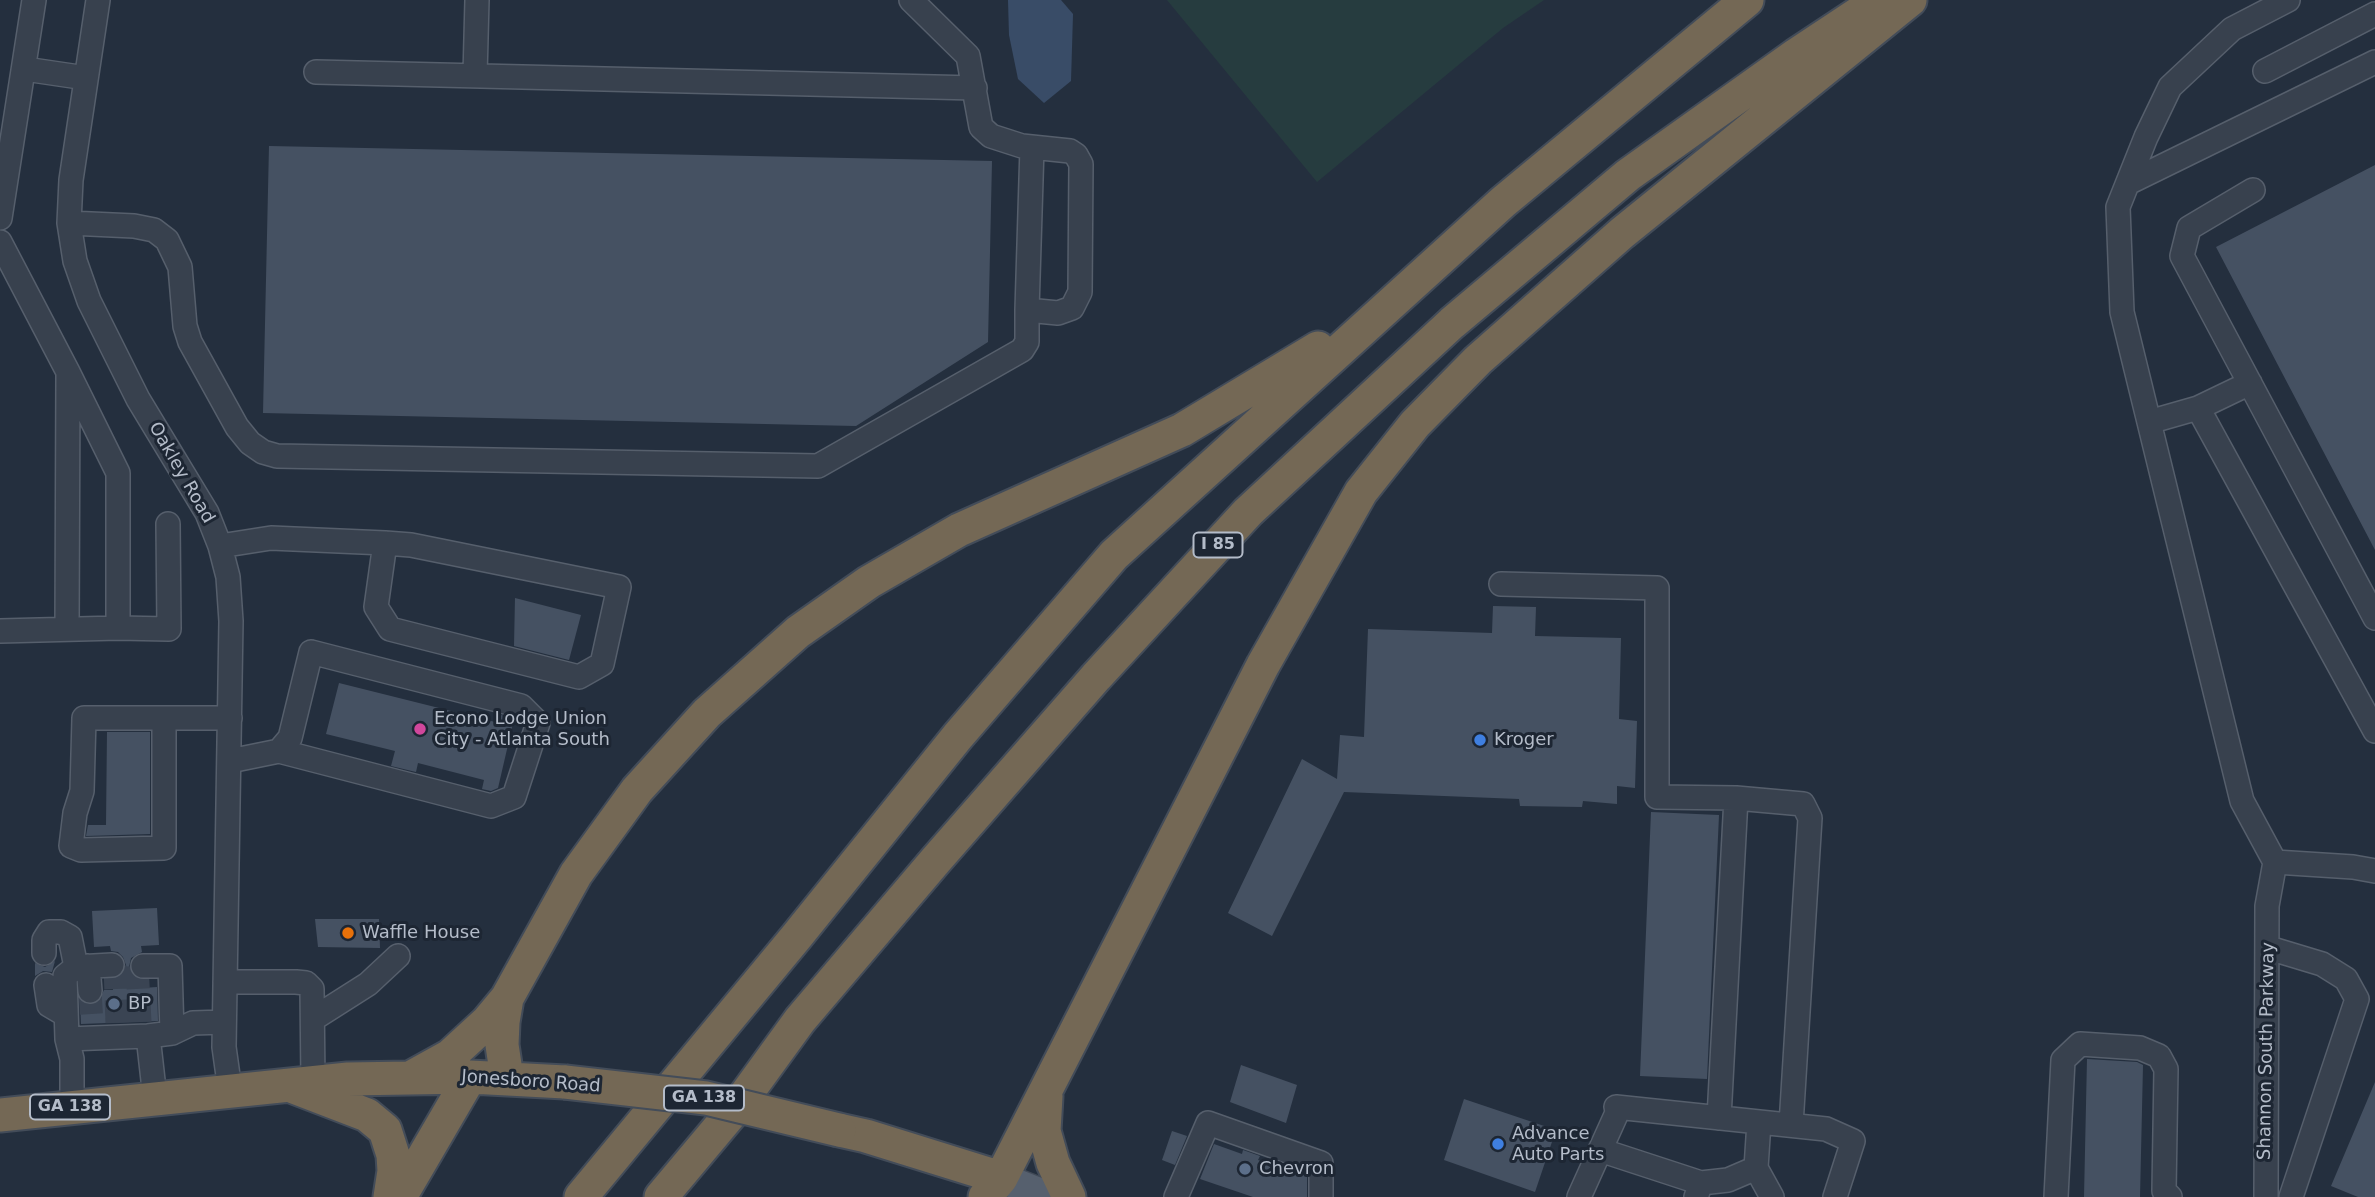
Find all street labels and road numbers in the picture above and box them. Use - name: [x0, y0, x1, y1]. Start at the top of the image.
- street label: Oakley Road: [143, 419, 219, 527]
- road number: I 85: [1194, 532, 1242, 558]
- street label: Shannon South Parkway: [2254, 942, 2280, 1160]
- street label: Jonesboro Road: [461, 1066, 601, 1098]
- road number: GA 138: [664, 1086, 744, 1110]
- road number: GA 138: [30, 1094, 110, 1120]

